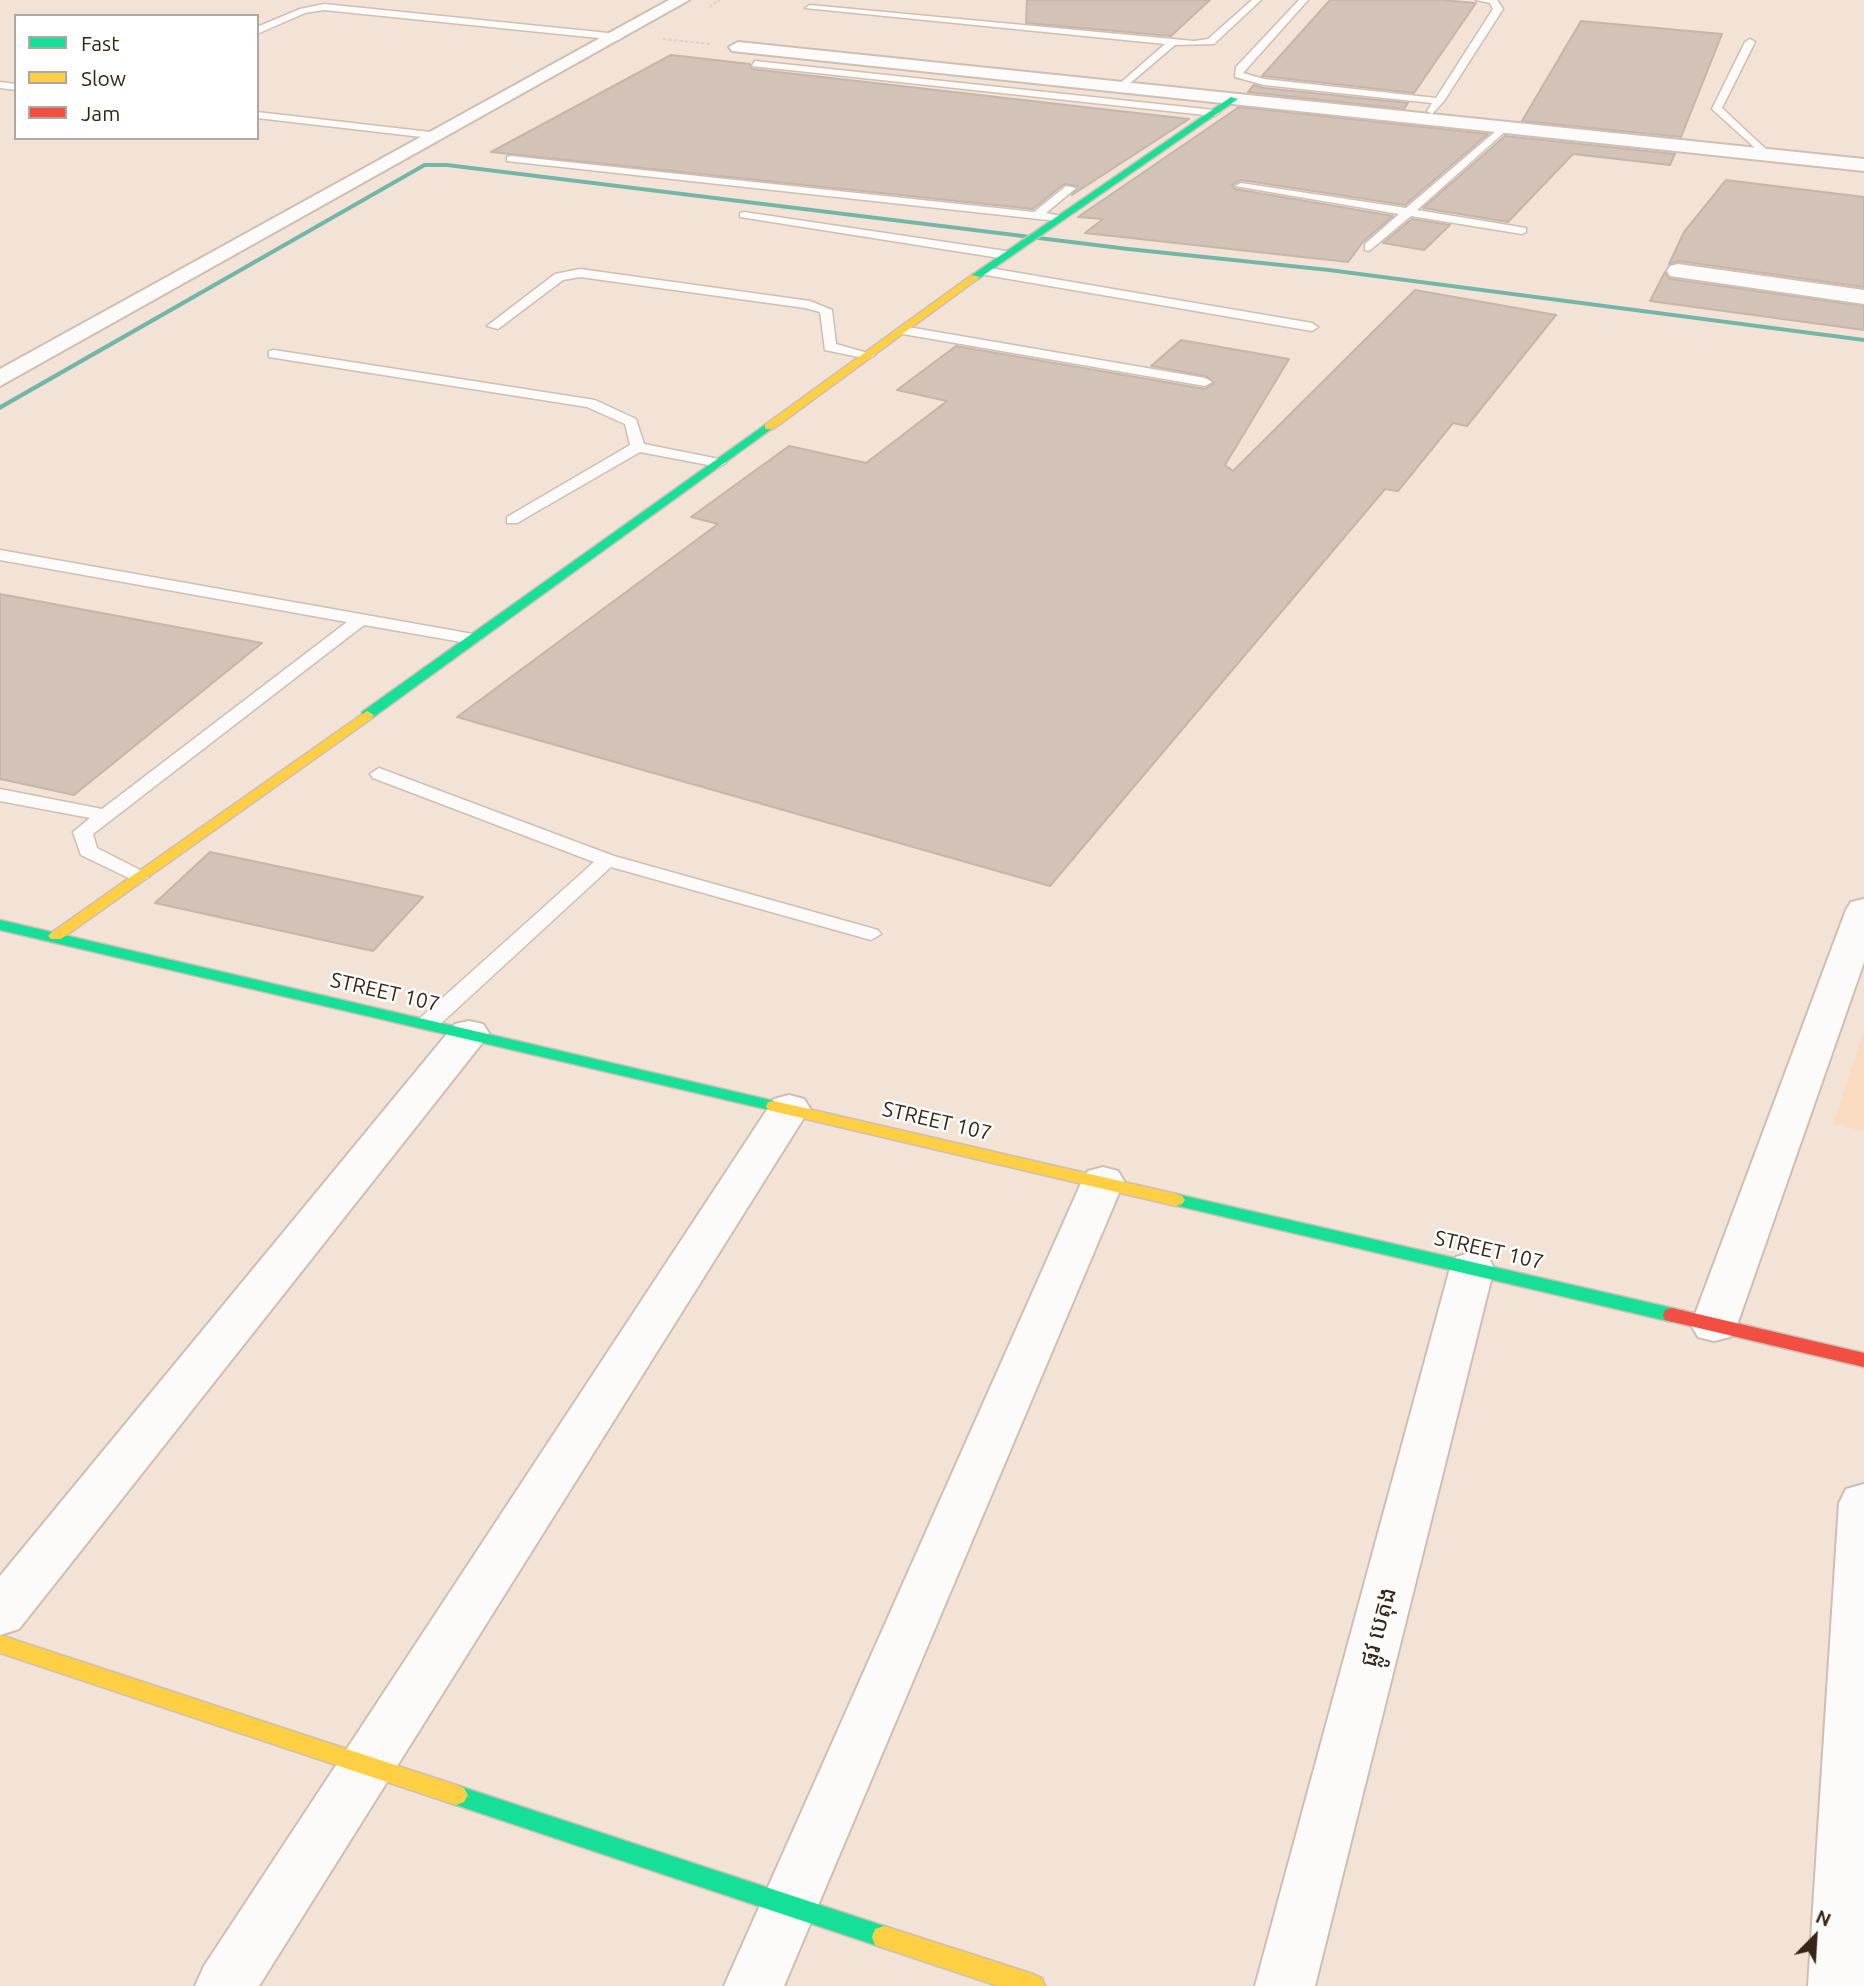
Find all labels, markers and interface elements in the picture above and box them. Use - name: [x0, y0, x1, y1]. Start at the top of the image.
- legend: [14, 14, 259, 140]
- text: Fast: [81, 31, 119, 55]
- text: Slow: [81, 66, 126, 90]
- text: Jam: [81, 101, 120, 125]
- street label: STREET 107: [328, 967, 442, 1017]
- street label: STREET 107: [880, 1096, 994, 1146]
- street label: STREET 107: [1432, 1225, 1546, 1275]
- street label: ផ្លូវ បេតុង: [1354, 1584, 1402, 1670]
- north arrow: [1780, 1902, 1850, 1972]
- text: N: [1813, 1905, 1834, 1931]

